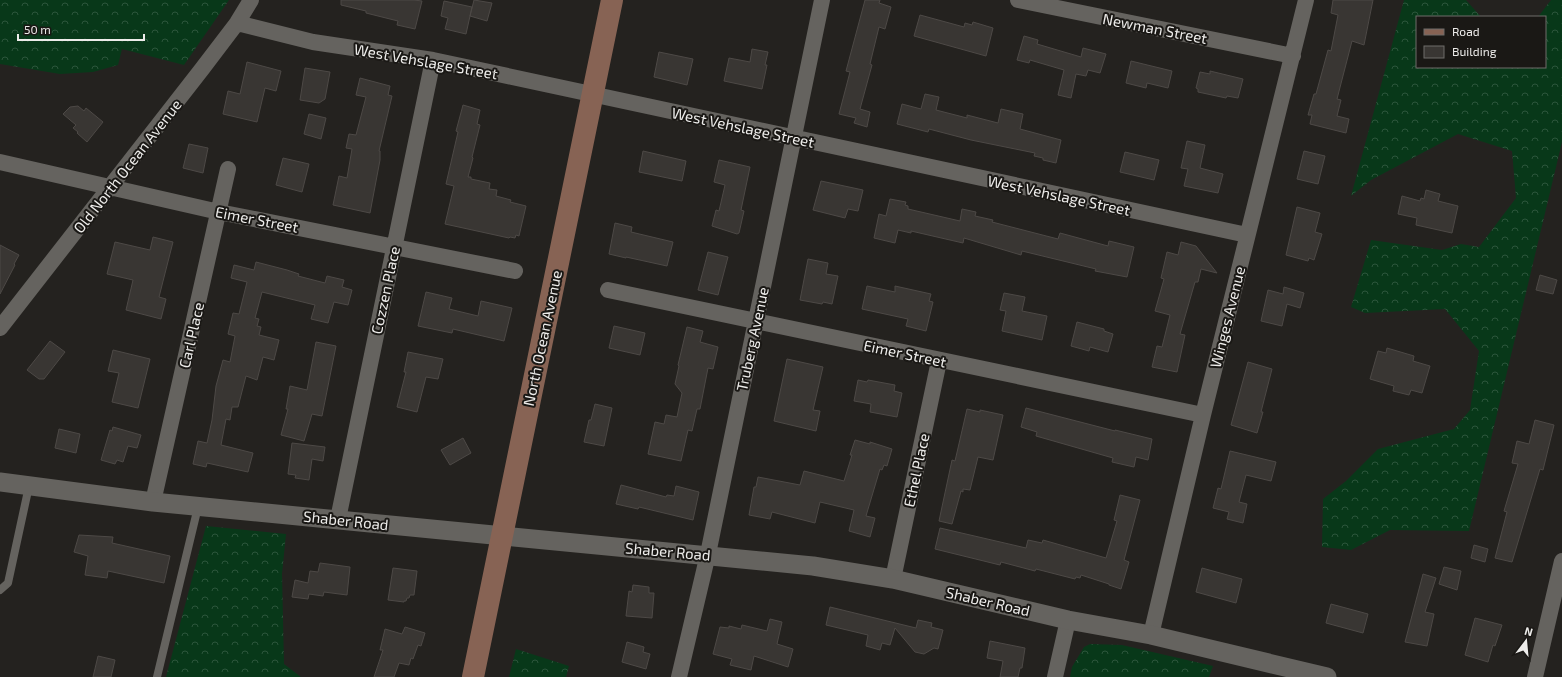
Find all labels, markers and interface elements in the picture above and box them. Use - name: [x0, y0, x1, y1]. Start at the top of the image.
- street label: Newman Street: [1101, 9, 1209, 47]
- scale bar: [18, 16, 144, 42]
- legend: [1416, 16, 1546, 68]
- text: 50 m: [24, 22, 51, 36]
- text: Road: [1452, 24, 1480, 38]
- street label: West Vehslage Street: [353, 40, 499, 83]
- text: Building: [1452, 44, 1497, 58]
- street label: Old North Ocean Avenue: [69, 96, 185, 236]
- street label: West Vehslage Street: [670, 103, 816, 151]
- street label: West Vehslage Street: [986, 171, 1132, 219]
- street label: Eimer Street: [214, 202, 300, 236]
- street label: Cozzen Place: [367, 244, 403, 336]
- street label: Winges Avenue: [1206, 264, 1248, 370]
- street label: North Ocean Avenue: [519, 268, 565, 408]
- street label: Truberg Avenue: [732, 285, 772, 393]
- street label: Carl Place: [175, 300, 207, 370]
- street label: Eimer Street: [862, 335, 948, 371]
- street label: Ethel Place: [899, 431, 933, 509]
- street label: Shaber Road: [303, 507, 389, 533]
- street label: Shaber Road: [625, 538, 711, 564]
- street label: Shaber Road: [944, 583, 1032, 619]
- north arrow: [1506, 621, 1546, 661]
- text: N: [1523, 624, 1535, 638]

